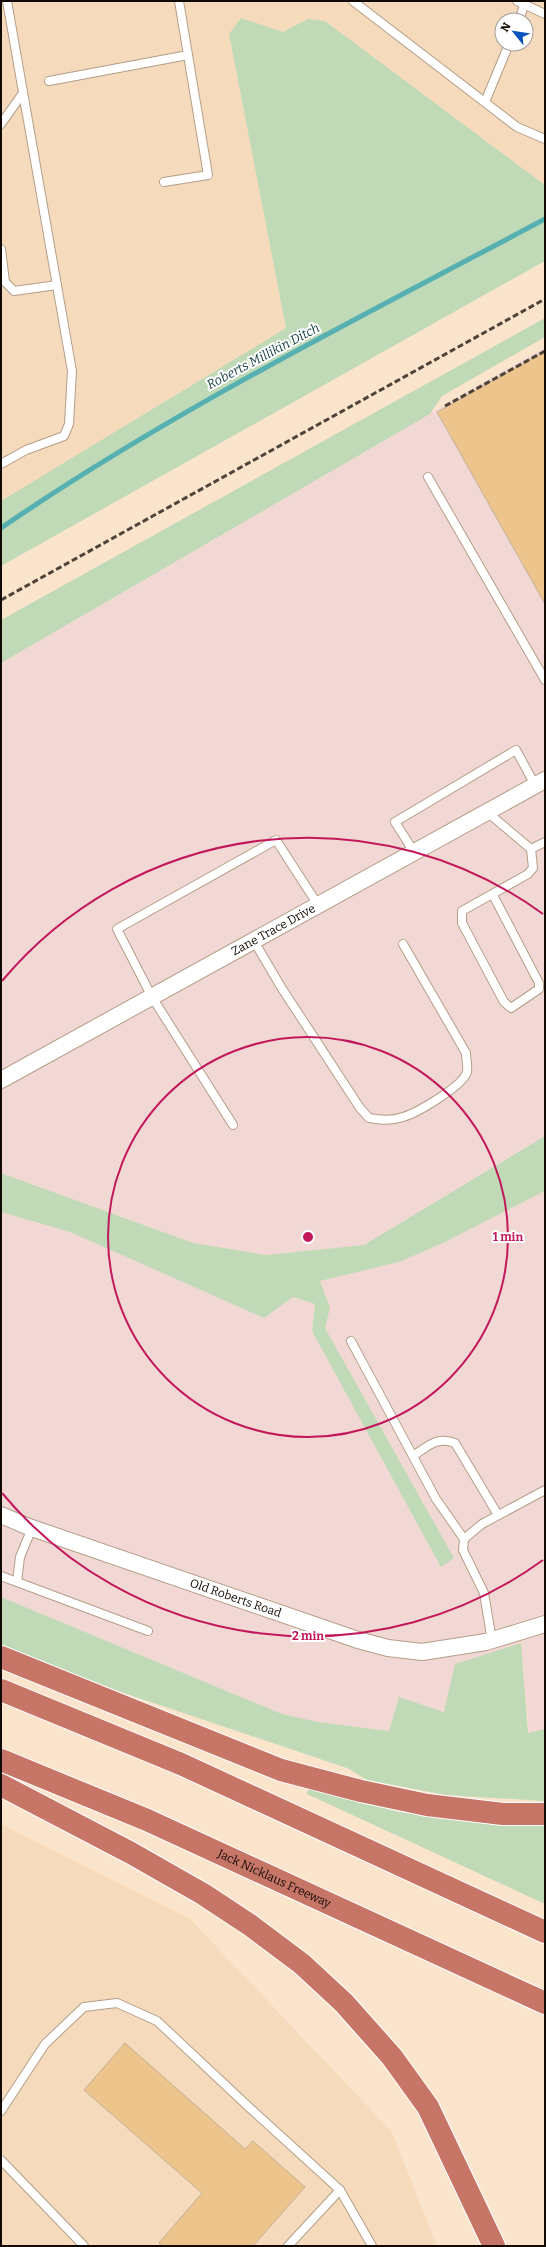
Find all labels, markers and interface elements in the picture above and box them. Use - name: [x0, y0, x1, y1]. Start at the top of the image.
- north arrow: [494, 12, 534, 52]
- text: N: [498, 20, 514, 34]
- water label: Roberts Millikin Ditch: [204, 320, 322, 392]
- street label: Zane Trace Drive: [229, 901, 318, 958]
- centre of rings: [301, 1230, 315, 1244]
- text: 1 min: [493, 1230, 523, 1244]
- street label: Old Roberts Road: [188, 1576, 283, 1620]
- text: 2 min: [292, 1629, 324, 1643]
- street label: Jack Nicklaus Freeway: [215, 1846, 334, 1911]

